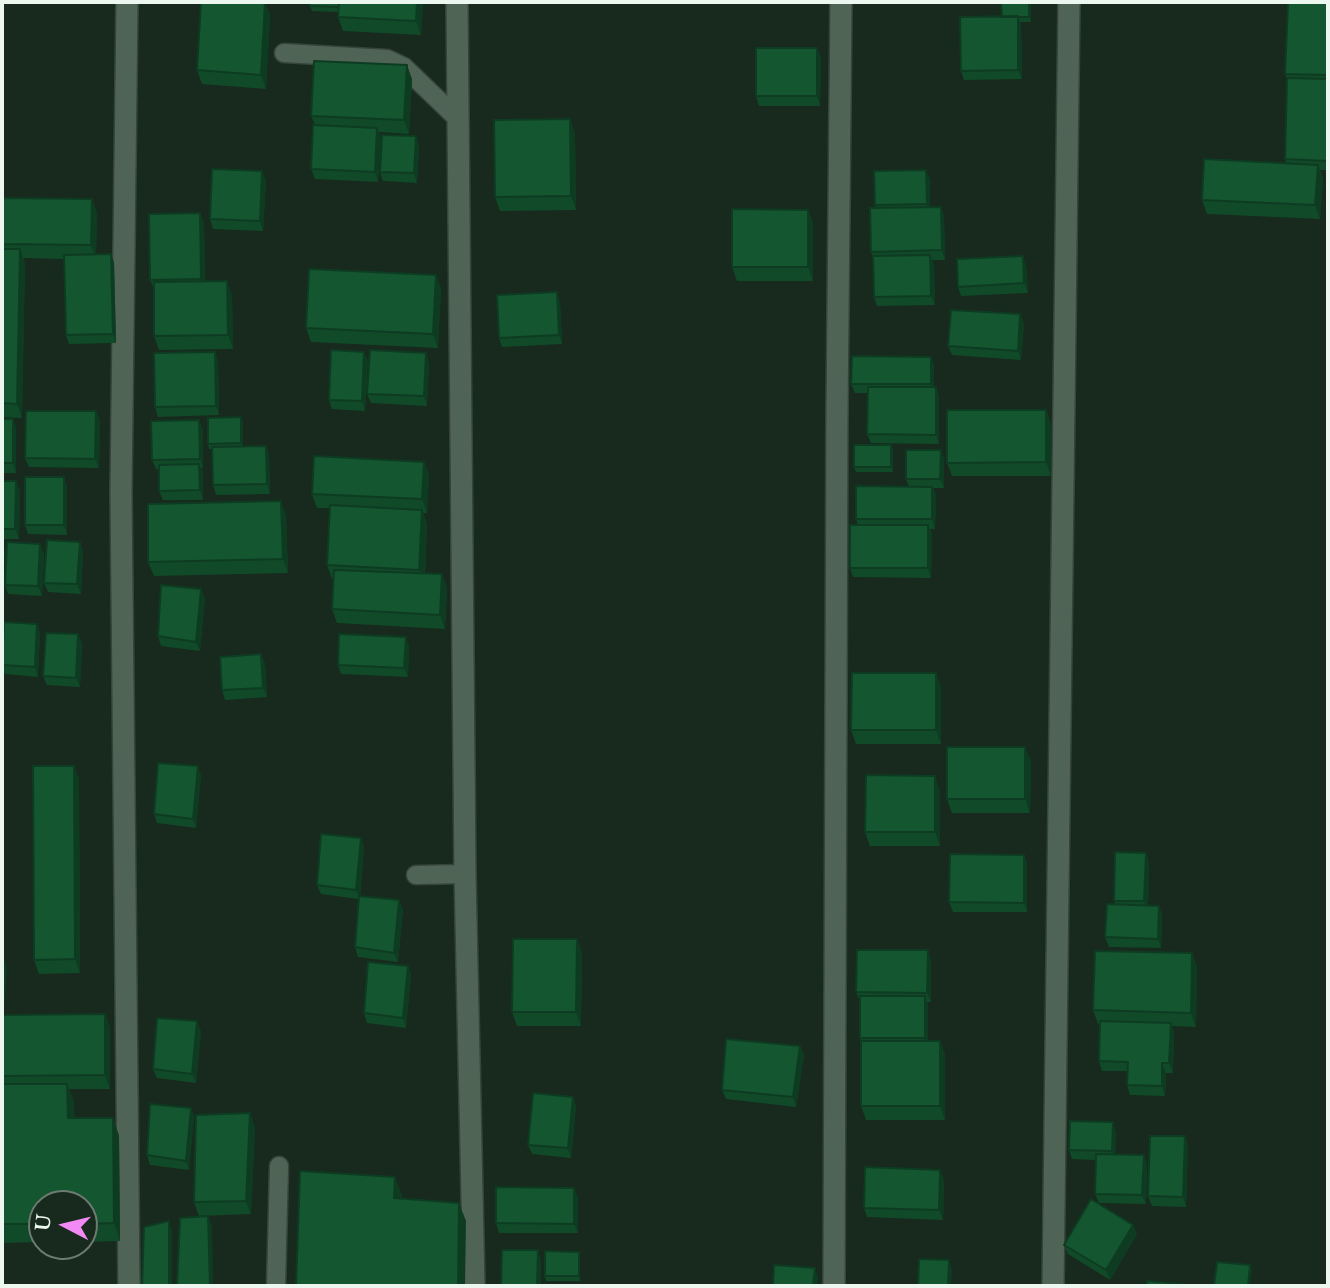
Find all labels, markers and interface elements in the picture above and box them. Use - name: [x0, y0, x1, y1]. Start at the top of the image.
- north arrow: [28, 1190, 98, 1260]
- text: U: [31, 1213, 56, 1232]

